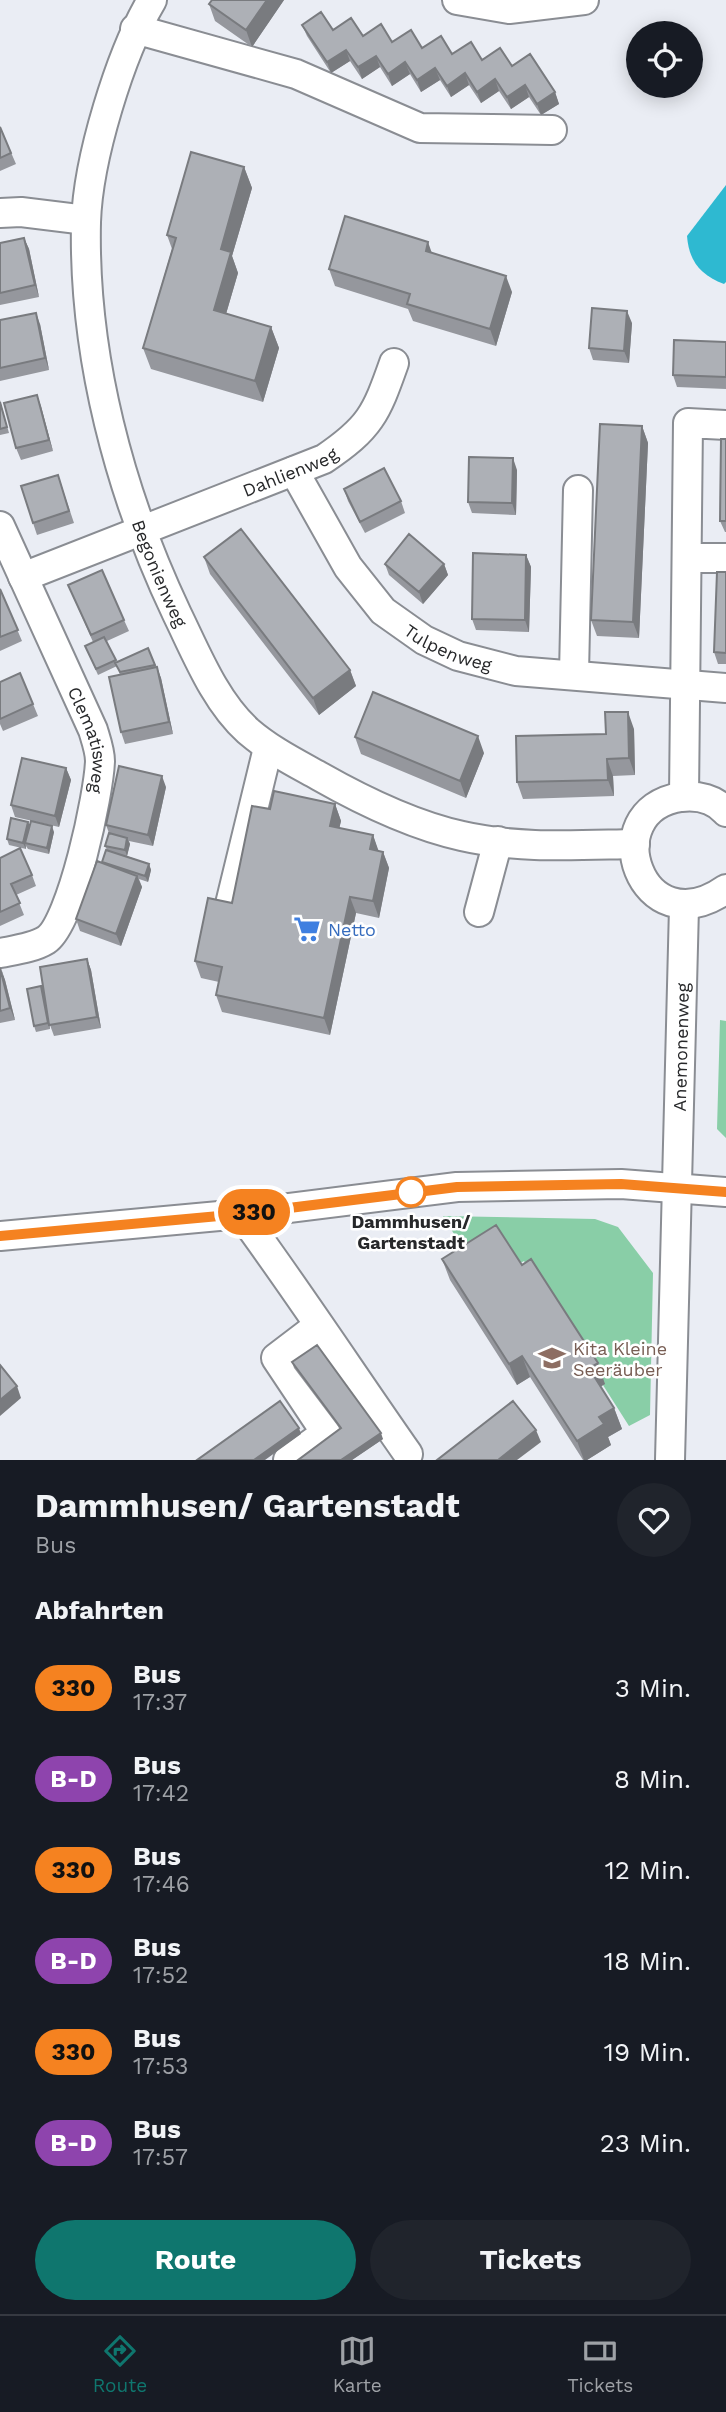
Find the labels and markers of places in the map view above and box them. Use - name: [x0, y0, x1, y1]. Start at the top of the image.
- supermarket icon: Netto: [292, 914, 322, 944]
- place label: Netto: [328, 919, 376, 940]
- marker: Dammhusen/ Gartenstadt: [396, 1177, 426, 1207]
- place label: Dammhusen/ Gartenstadt: [352, 1211, 471, 1253]
- place label: Kita Kleine Seeräuber: [573, 1338, 667, 1380]
- school or university icon: Kita Kleine Seeräuber: [537, 1343, 567, 1373]

